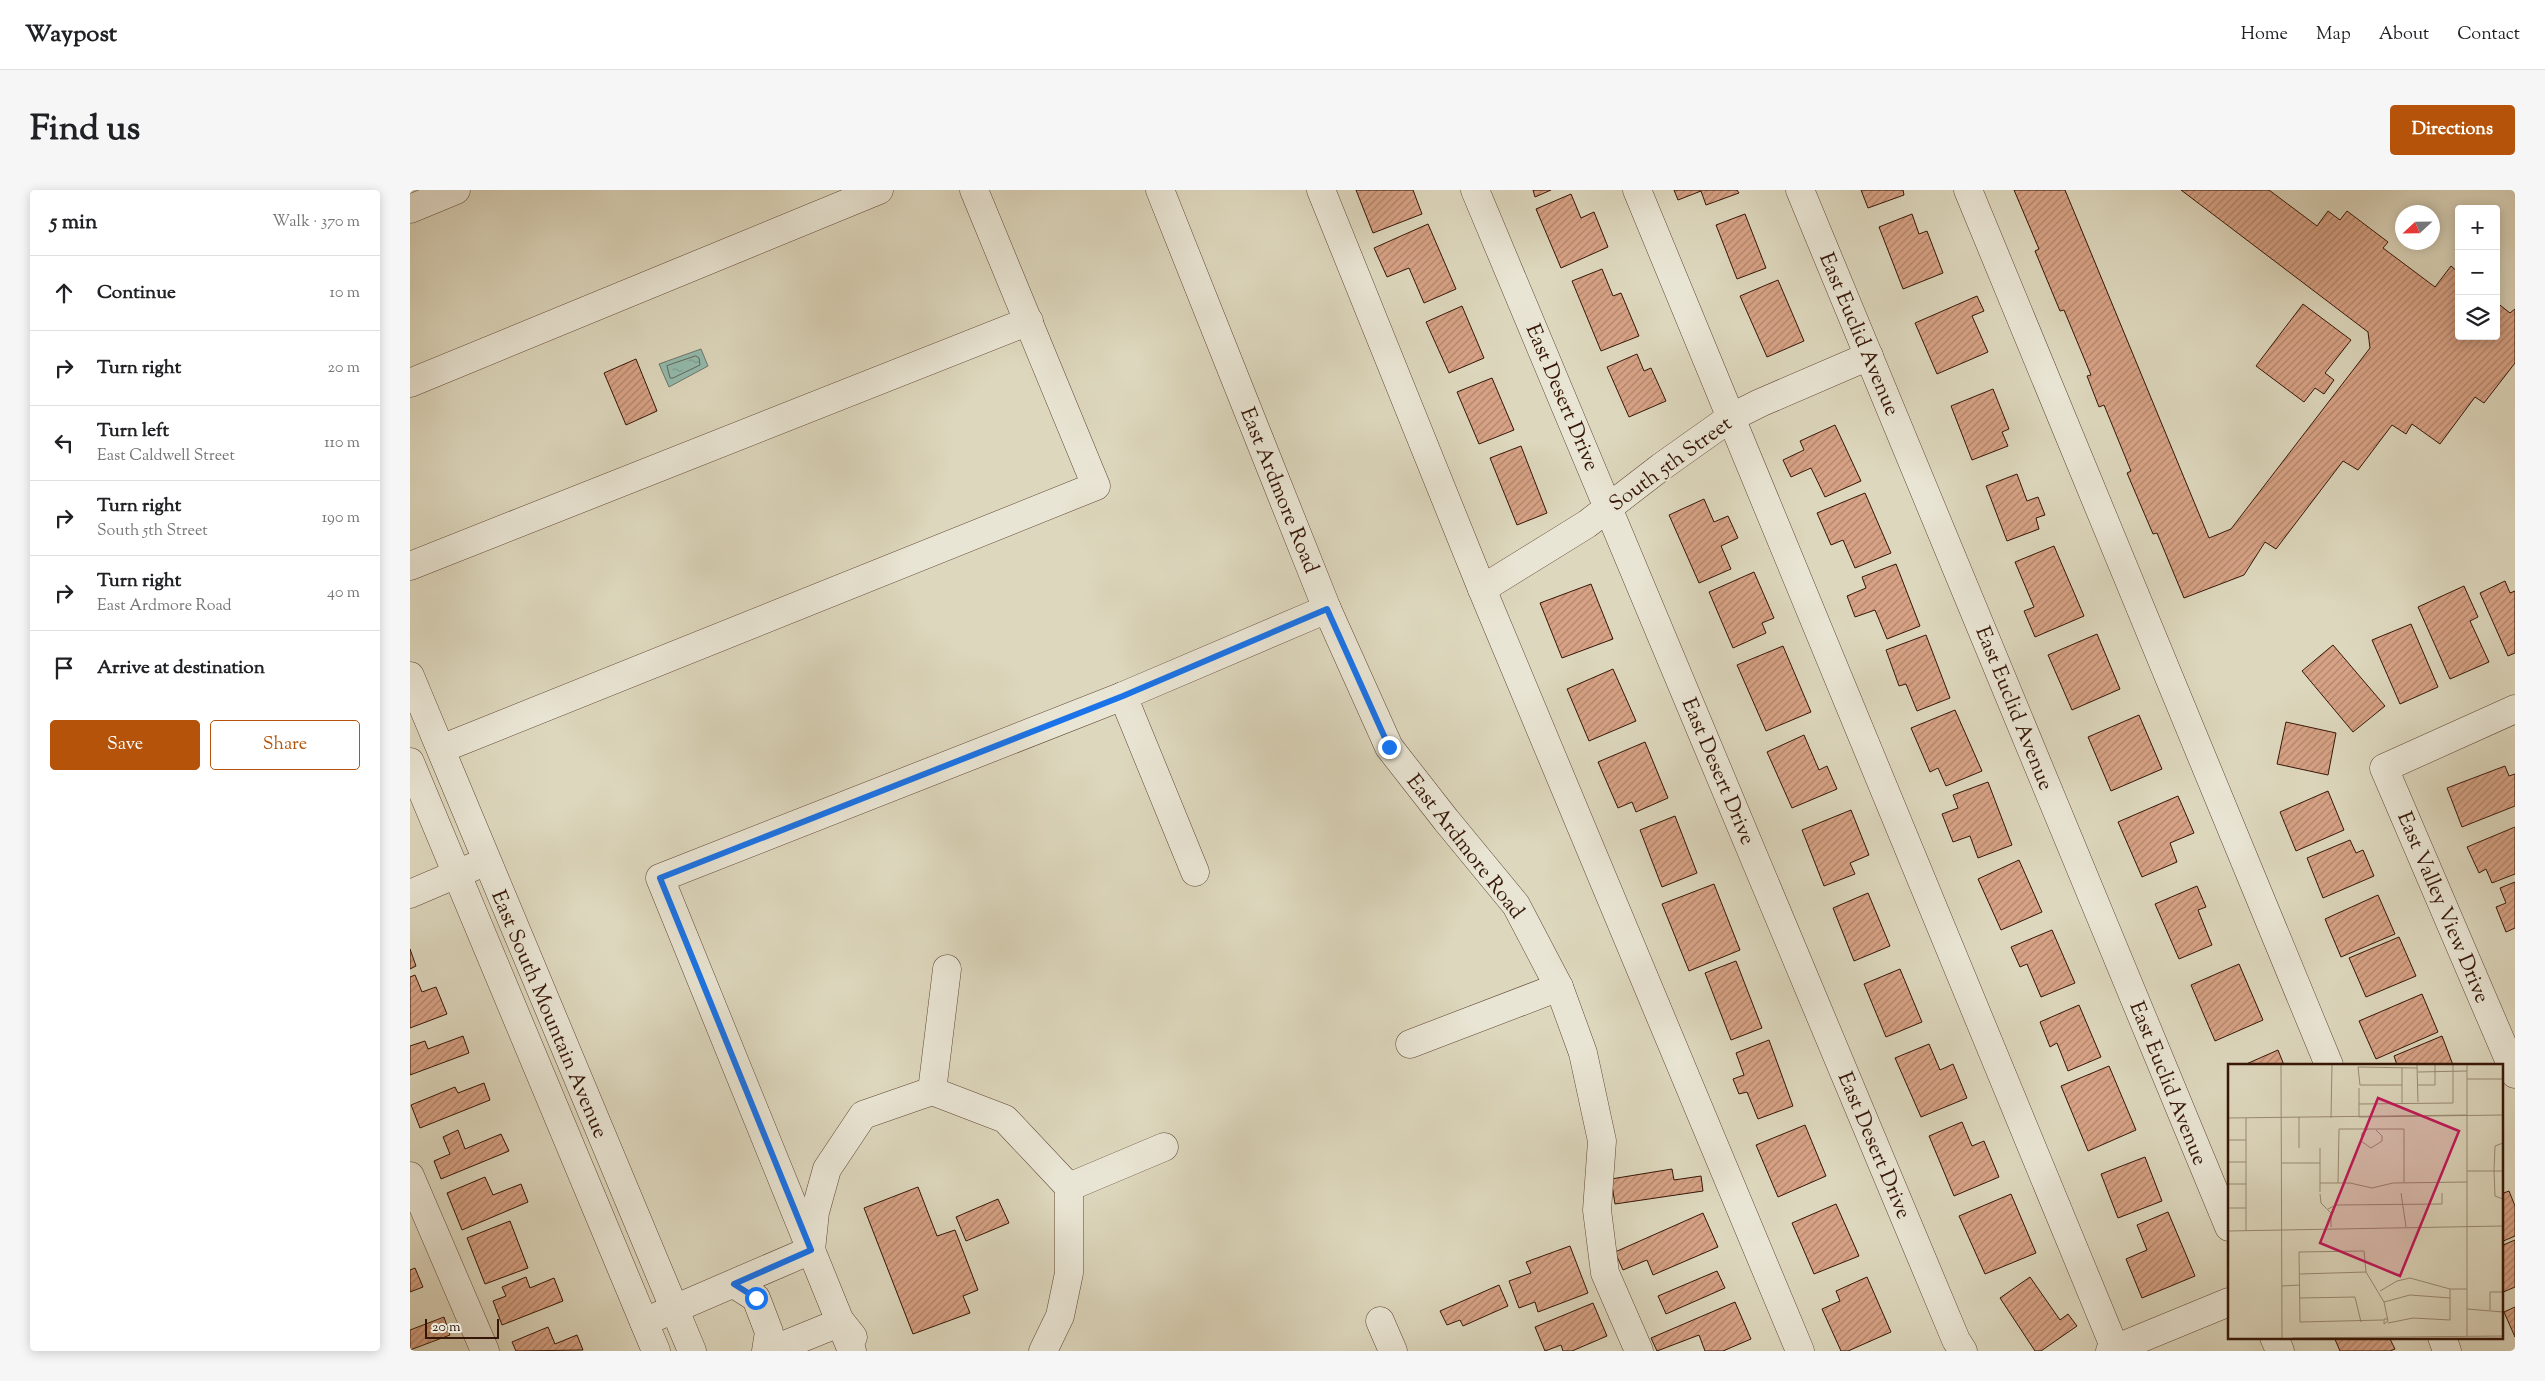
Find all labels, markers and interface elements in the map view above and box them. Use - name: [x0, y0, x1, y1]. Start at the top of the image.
- text: Waypost: [25, 18, 117, 52]
- text: Home: [2241, 22, 2288, 48]
- text: Map: [2316, 22, 2351, 48]
- text: About: [2379, 22, 2429, 48]
- text: Contact: [2457, 22, 2520, 48]
- text: Find us: [30, 105, 140, 156]
- button: Directions: [2390, 105, 2515, 155]
- north arrow: [2395, 205, 2440, 250]
- map controls: [2455, 205, 2500, 340]
- button: +: [2455, 205, 2500, 250]
- text: 5 min: [50, 208, 97, 238]
- text: Walk · 370 m: [272, 211, 360, 234]
- street label: East Euclid Avenue: [1810, 249, 1906, 421]
- button: −: [2455, 250, 2500, 295]
- icon: ahead: [50, 279, 78, 307]
- text: Continue: [97, 280, 176, 307]
- text: 10 m: [330, 282, 360, 305]
- button: layers: [2455, 295, 2500, 340]
- street label: East Desert Drive: [1517, 320, 1606, 476]
- icon: right: [50, 354, 78, 382]
- text: Turn right: [97, 355, 181, 382]
- text: 20 m: [327, 357, 360, 380]
- street label: East Ardmore Road: [1231, 403, 1325, 578]
- street label: South 5th Street: [1604, 410, 1739, 520]
- text: Turn left: [97, 418, 169, 445]
- icon: left: [50, 429, 78, 457]
- text: 110 m: [324, 432, 360, 455]
- text: East Caldwell Street: [97, 445, 235, 468]
- text: Turn right: [97, 493, 181, 520]
- icon: right: [50, 504, 78, 532]
- text: 190 m: [322, 507, 360, 530]
- text: South 5th Street: [97, 520, 208, 543]
- text: Turn right: [97, 568, 181, 595]
- icon: right: [50, 579, 78, 607]
- text: 40 m: [327, 582, 360, 605]
- text: East Ardmore Road: [97, 595, 232, 618]
- street label: East Euclid Avenue: [1967, 622, 2060, 795]
- icon: arrive: [50, 654, 78, 682]
- text: Arrive at destination: [97, 655, 265, 682]
- street label: East Desert Drive: [1673, 694, 1762, 850]
- button: Save: [50, 720, 200, 770]
- button: Share: [210, 720, 360, 770]
- route end: [1378, 736, 1401, 759]
- street label: East Ardmore Road: [1398, 768, 1531, 926]
- street label: East Valley View Drive: [2388, 807, 2496, 1008]
- street label: East South Mountain Avenue: [482, 886, 614, 1144]
- street label: East Euclid Avenue: [2121, 997, 2214, 1170]
- inset map: [2228, 1064, 2502, 1338]
- street label: East Desert Drive: [1829, 1068, 1918, 1224]
- route start: [745, 1287, 768, 1310]
- scale bar: [425, 1316, 499, 1339]
- text: 20 m: [432, 1318, 461, 1338]

